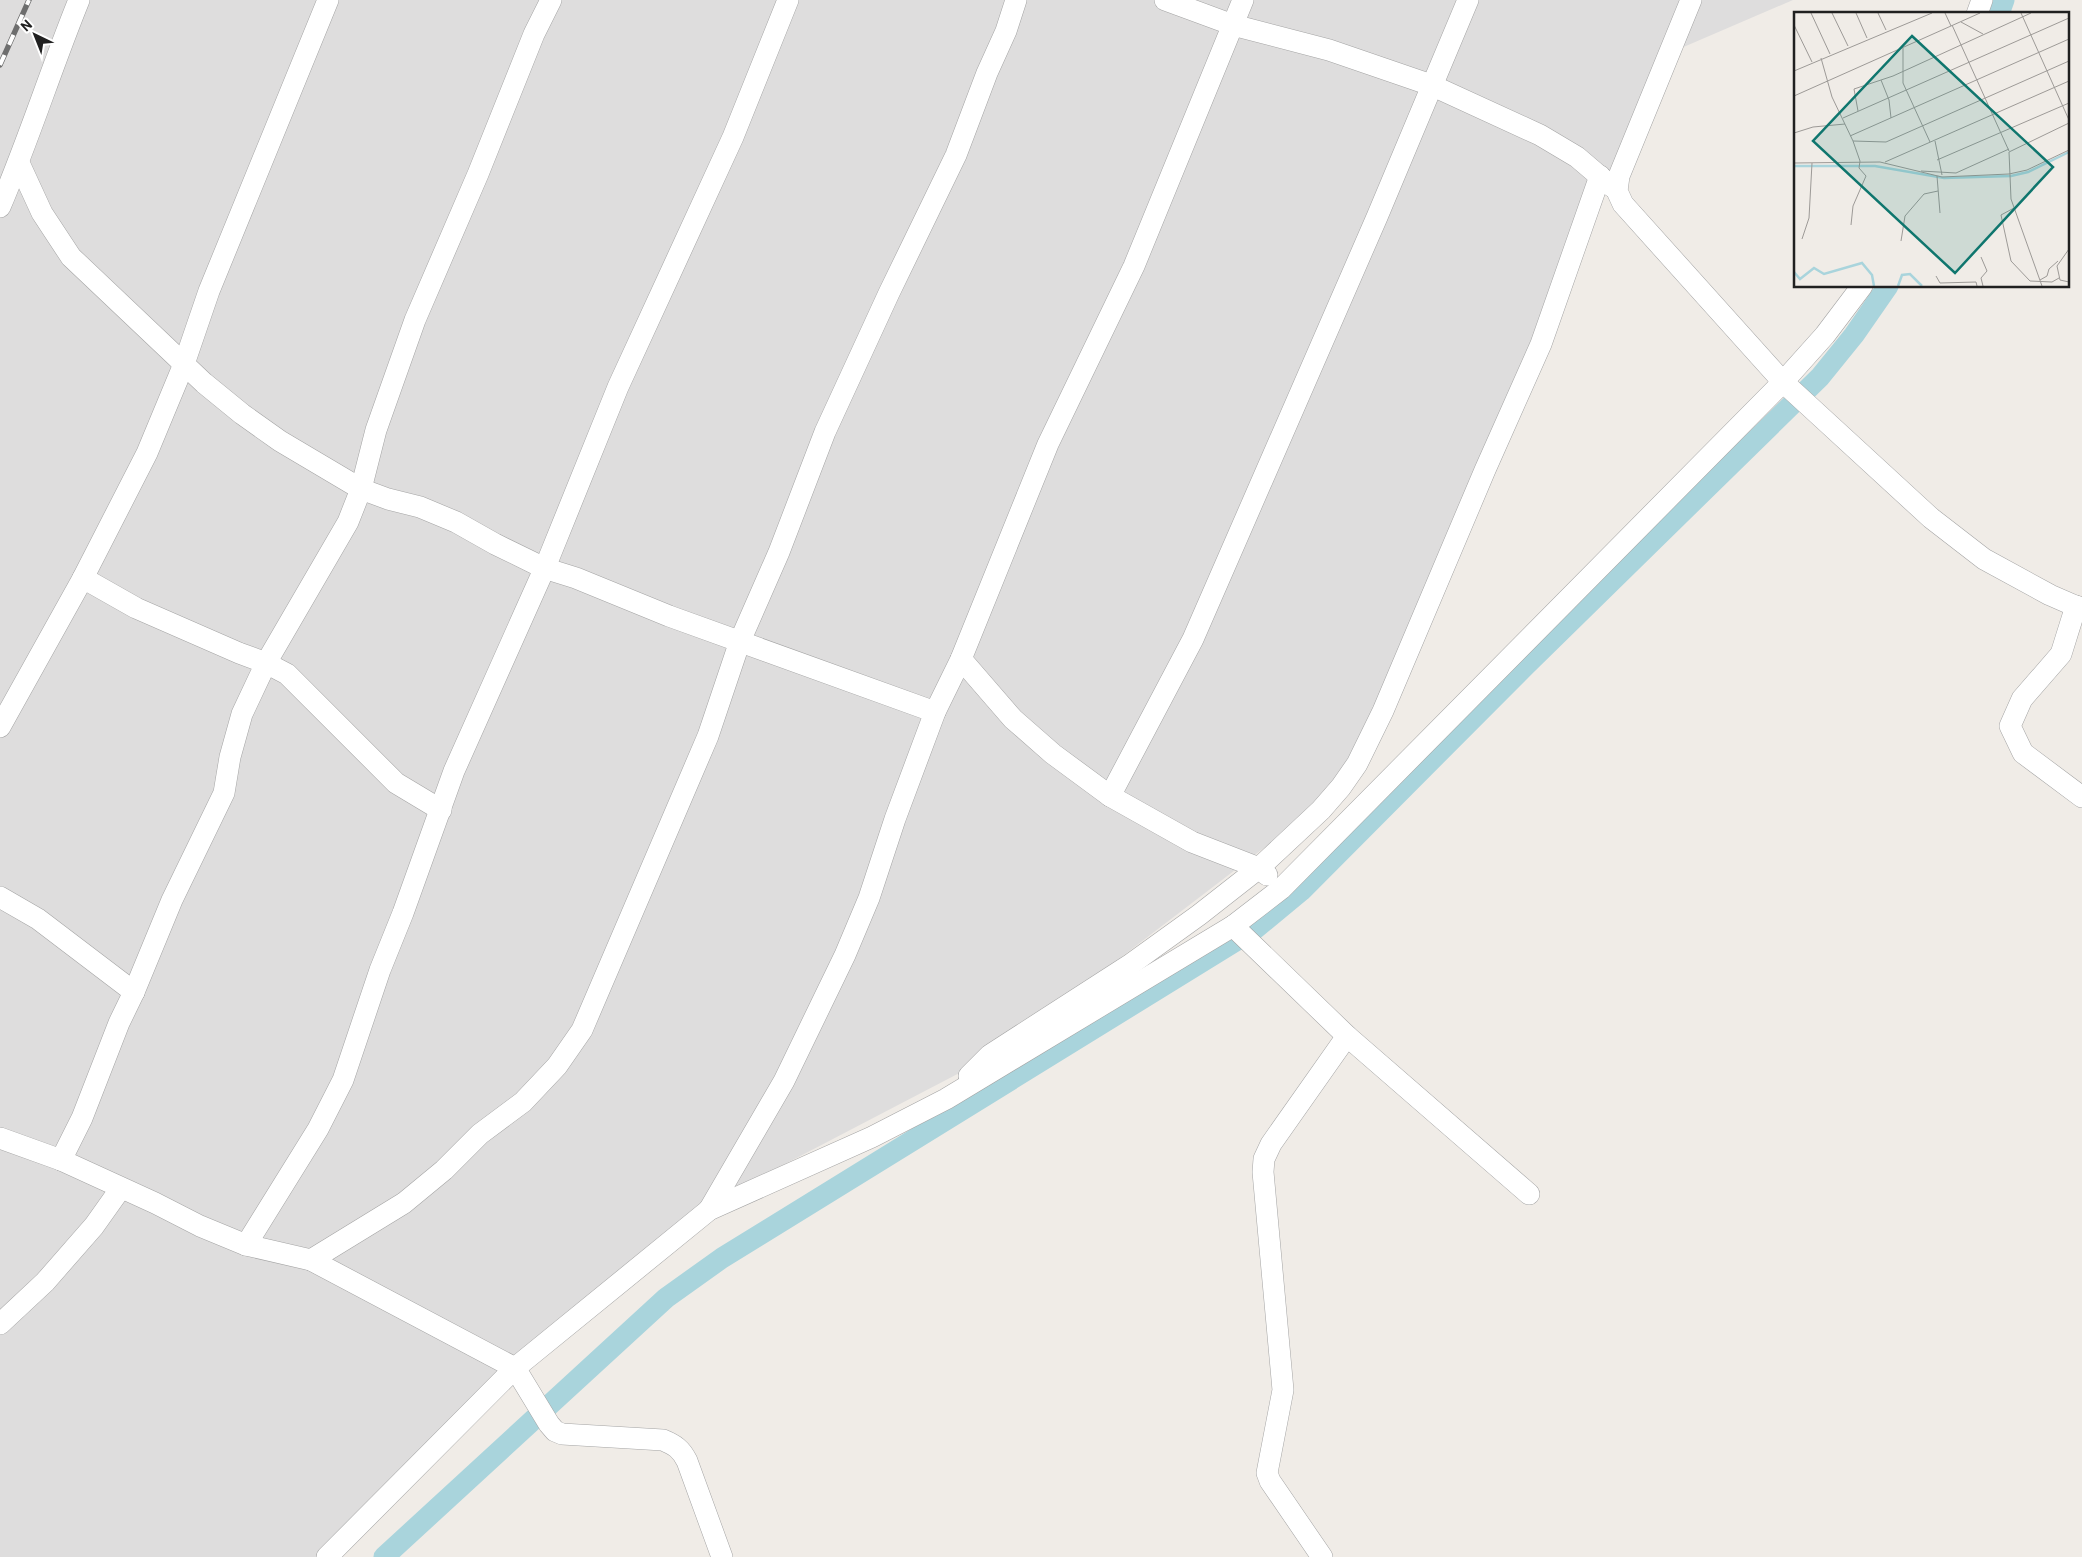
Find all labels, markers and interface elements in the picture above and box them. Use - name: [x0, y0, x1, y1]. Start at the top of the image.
- north arrow: [10, 10, 60, 60]
- inset map: [1794, 12, 2070, 288]
- text: N: [17, 16, 35, 35]

